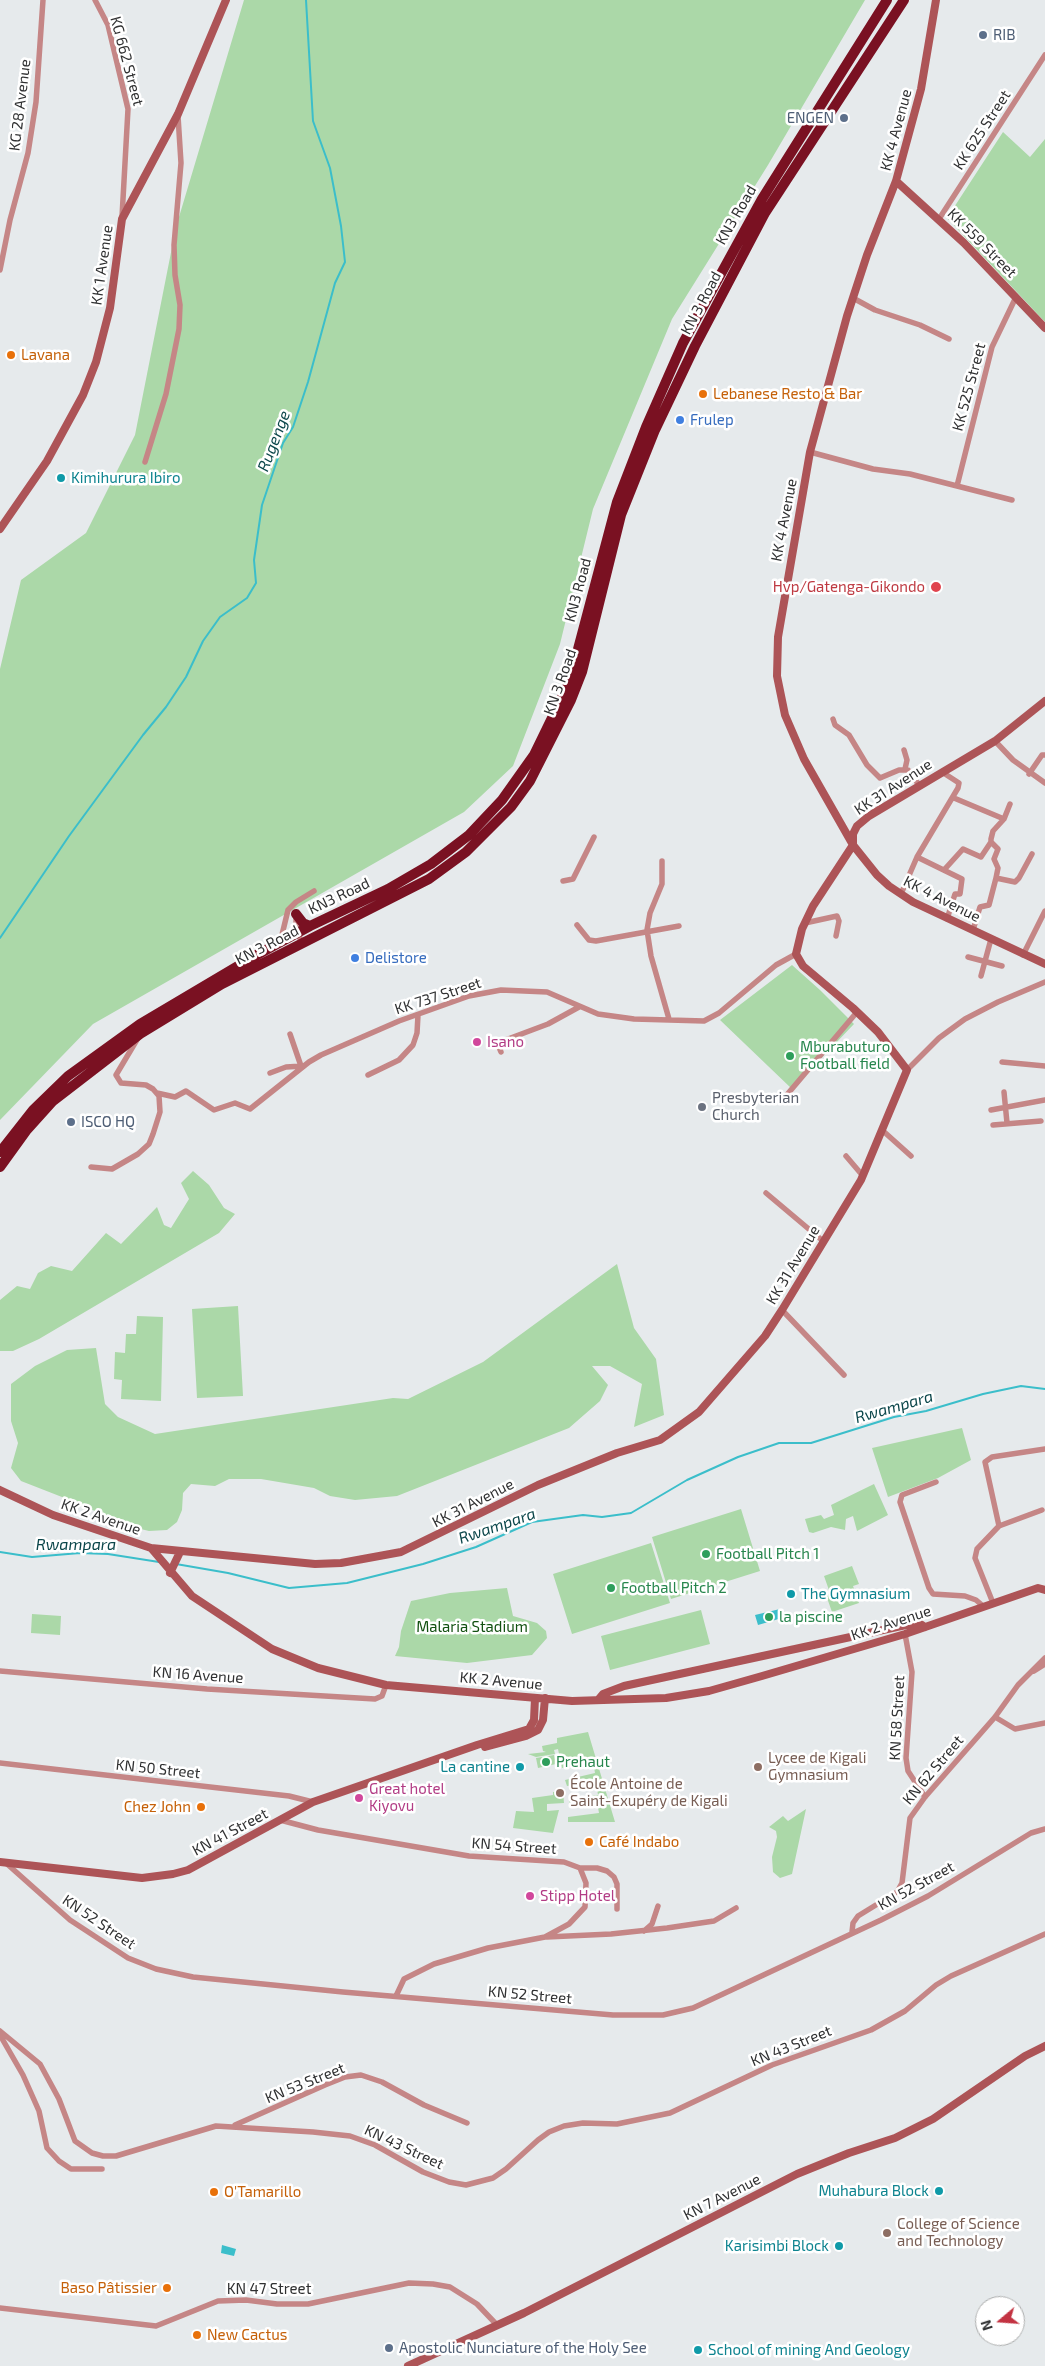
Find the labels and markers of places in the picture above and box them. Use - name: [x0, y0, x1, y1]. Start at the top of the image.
- place label: RIB: [993, 26, 1015, 44]
- marker: RIB: [977, 29, 989, 41]
- place label: ENGEN: [787, 109, 834, 127]
- marker: ENGEN: [838, 112, 850, 124]
- place label: Lavana: [21, 346, 70, 364]
- marker: Lavana: [5, 349, 17, 361]
- place label: Lebanese Resto & Bar: [713, 385, 862, 403]
- marker: Lebanese Resto & Bar: [697, 388, 709, 400]
- place label: Frulep: [690, 411, 734, 429]
- marker: Frulep: [674, 414, 686, 426]
- place label: Kimihurura Ibiro: [71, 469, 180, 487]
- marker: Kimihurura Ibiro: [55, 472, 67, 484]
- place label: Hvp/Gatenga-Gikondo: [773, 578, 925, 596]
- marker: Hvp/Gatenga-Gikondo: [929, 580, 943, 594]
- place label: Delistore: [365, 949, 427, 967]
- marker: Delistore: [349, 952, 361, 964]
- place label: Isano: [487, 1033, 524, 1051]
- marker: Isano: [471, 1036, 483, 1048]
- place label: Mburabuturo Football field: [800, 1038, 890, 1073]
- marker: Mburabuturo Football field: [784, 1050, 796, 1062]
- place label: Presbyterian Church: [712, 1089, 799, 1124]
- marker: Presbyterian Church: [696, 1101, 708, 1113]
- place label: ISCO HQ: [81, 1113, 135, 1131]
- marker: ISCO HQ: [65, 1116, 77, 1128]
- place label: Football Pitch 1: [716, 1545, 819, 1563]
- marker: Football Pitch 1: [700, 1548, 712, 1560]
- place label: Football Pitch 2: [621, 1579, 727, 1597]
- marker: Football Pitch 2: [605, 1582, 617, 1594]
- place label: The Gymnasium: [801, 1585, 910, 1603]
- marker: The Gymnasium: [785, 1588, 797, 1600]
- place label: la piscine: [779, 1608, 843, 1626]
- marker: la piscine: [763, 1611, 775, 1623]
- place label: Lycee de Kigali Gymnasium: [768, 1749, 866, 1784]
- place label: Prehaut: [556, 1753, 610, 1771]
- marker: Prehaut: [540, 1756, 552, 1768]
- place label: La cantine: [440, 1758, 510, 1776]
- marker: La cantine: [514, 1761, 526, 1773]
- marker: Lycee de Kigali Gymnasium: [752, 1761, 764, 1773]
- place label: École Antoine de Saint-Exupéry de Kigali: [570, 1775, 728, 1810]
- place label: Great hotel Kiyovu: [369, 1780, 445, 1815]
- marker: École Antoine de Saint-Exupéry de Kigali: [554, 1787, 566, 1799]
- marker: Great hotel Kiyovu: [353, 1792, 365, 1804]
- place label: Chez John: [124, 1798, 191, 1816]
- marker: Chez John: [195, 1801, 207, 1813]
- place label: Café Indabo: [599, 1833, 679, 1851]
- marker: Café Indabo: [583, 1836, 595, 1848]
- place label: Stipp Hotel: [540, 1887, 615, 1905]
- marker: Stipp Hotel: [524, 1890, 536, 1902]
- place label: Muhabura Block: [818, 2182, 929, 2200]
- place label: O'Tamarillo: [224, 2183, 301, 2201]
- marker: Muhabura Block: [933, 2185, 945, 2197]
- marker: O'Tamarillo: [208, 2186, 220, 2198]
- place label: College of Science and Technology: [897, 2215, 1020, 2250]
- marker: College of Science and Technology: [881, 2227, 893, 2239]
- place label: Karisimbi Block: [725, 2237, 829, 2255]
- marker: Karisimbi Block: [833, 2240, 845, 2252]
- place label: Baso Pâtissier: [60, 2279, 157, 2297]
- marker: Baso Pâtissier: [161, 2282, 173, 2294]
- place label: New Cactus: [207, 2326, 287, 2344]
- marker: New Cactus: [191, 2329, 203, 2341]
- place label: Apostolic Nunciature of the Holy See: [399, 2339, 647, 2357]
- place label: School of mining And Geology: [708, 2341, 910, 2359]
- marker: Apostolic Nunciature of the Holy See: [383, 2342, 395, 2354]
- marker: School of mining And Geology: [692, 2344, 704, 2356]

